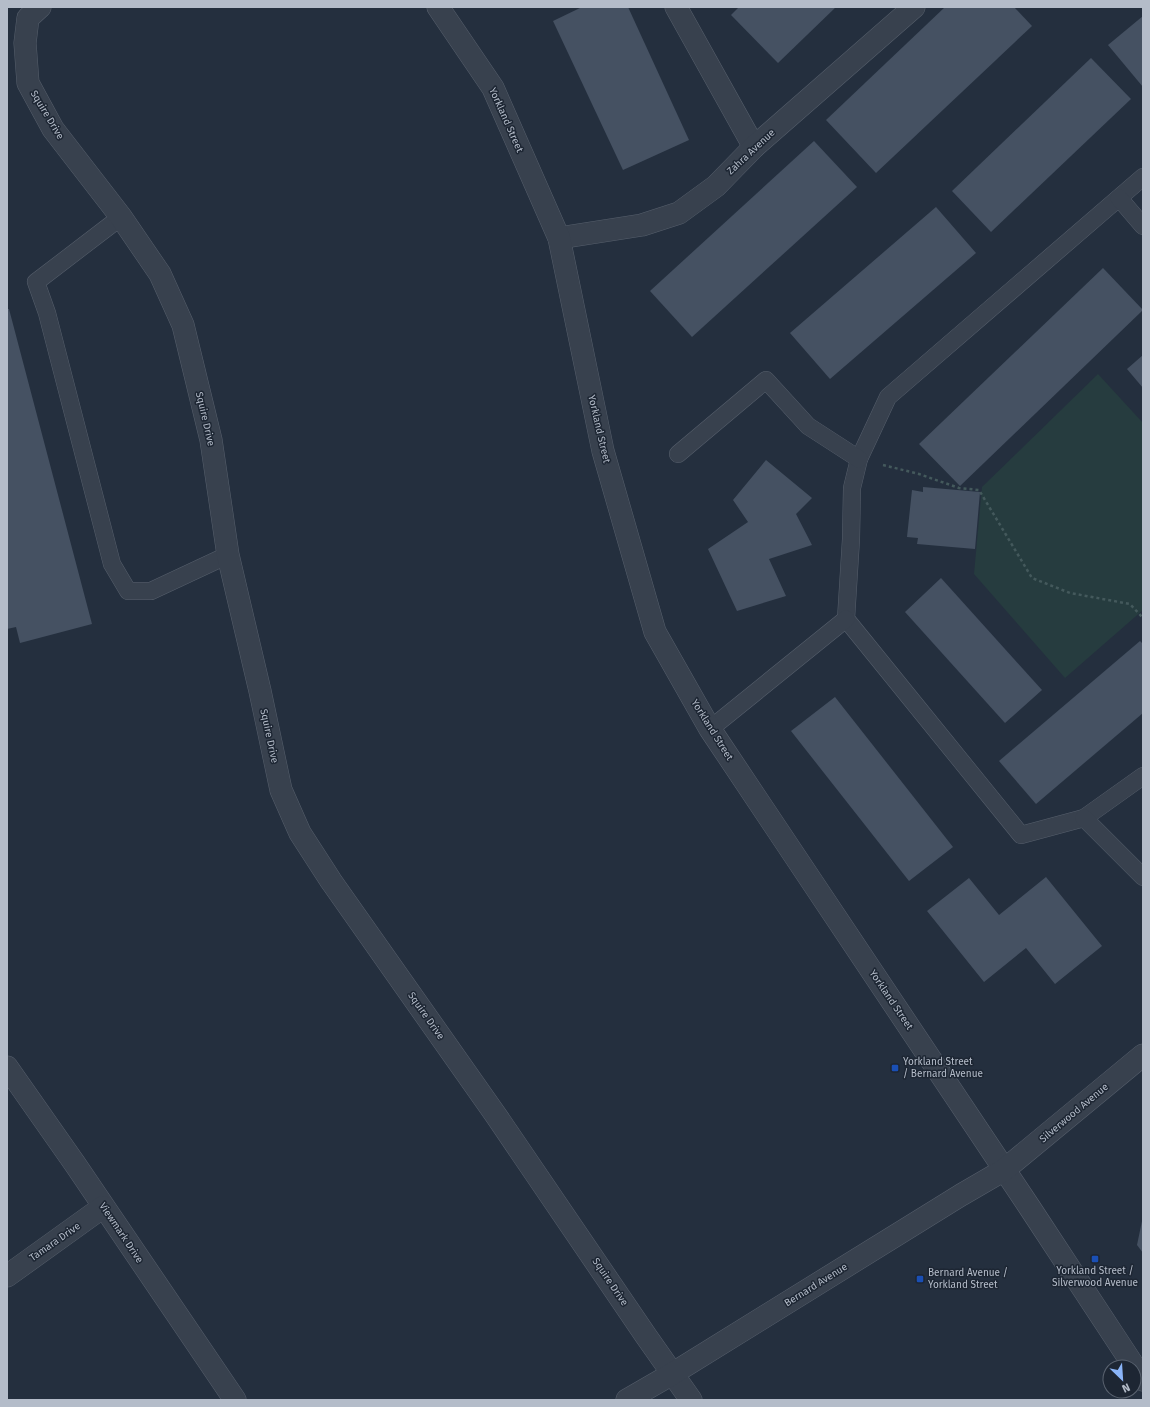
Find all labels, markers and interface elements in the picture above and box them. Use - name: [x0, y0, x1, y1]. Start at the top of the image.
- street label: Yorkland Street: [486, 86, 526, 155]
- street label: Squire Drive: [28, 88, 66, 142]
- street label: Zahra Avenue: [725, 127, 777, 177]
- street label: Squire Drive: [193, 391, 217, 447]
- street label: Yorkland Street: [585, 394, 613, 465]
- street label: Yorkland Street: [688, 697, 736, 763]
- street label: Squire Drive: [257, 708, 281, 764]
- street label: Yorkland Street: [867, 968, 916, 1033]
- street label: Squire Drive: [405, 990, 447, 1042]
- place label: Yorkland Street / Bernard Avenue: [903, 1056, 983, 1080]
- marker: Yorkland Street / Bernard Avenue: [890, 1063, 900, 1073]
- street label: Silverwood Avenue: [1037, 1081, 1111, 1145]
- street label: Viewmark Drive: [96, 1201, 146, 1265]
- street label: Tamara Drive: [27, 1220, 83, 1264]
- marker: Yorkland Street / Silverwood Avenue: [1090, 1254, 1100, 1264]
- street label: Squire Drive: [590, 1256, 630, 1308]
- street label: Bernard Avenue: [782, 1261, 850, 1309]
- place label: Yorkland Street / Silverwood Avenue: [1052, 1265, 1138, 1289]
- place label: Bernard Avenue / Yorkland Street: [928, 1267, 1008, 1291]
- marker: Bernard Avenue / Yorkland Street: [915, 1274, 925, 1284]
- north arrow: [1102, 1359, 1142, 1399]
- text: N: [1120, 1380, 1132, 1395]

